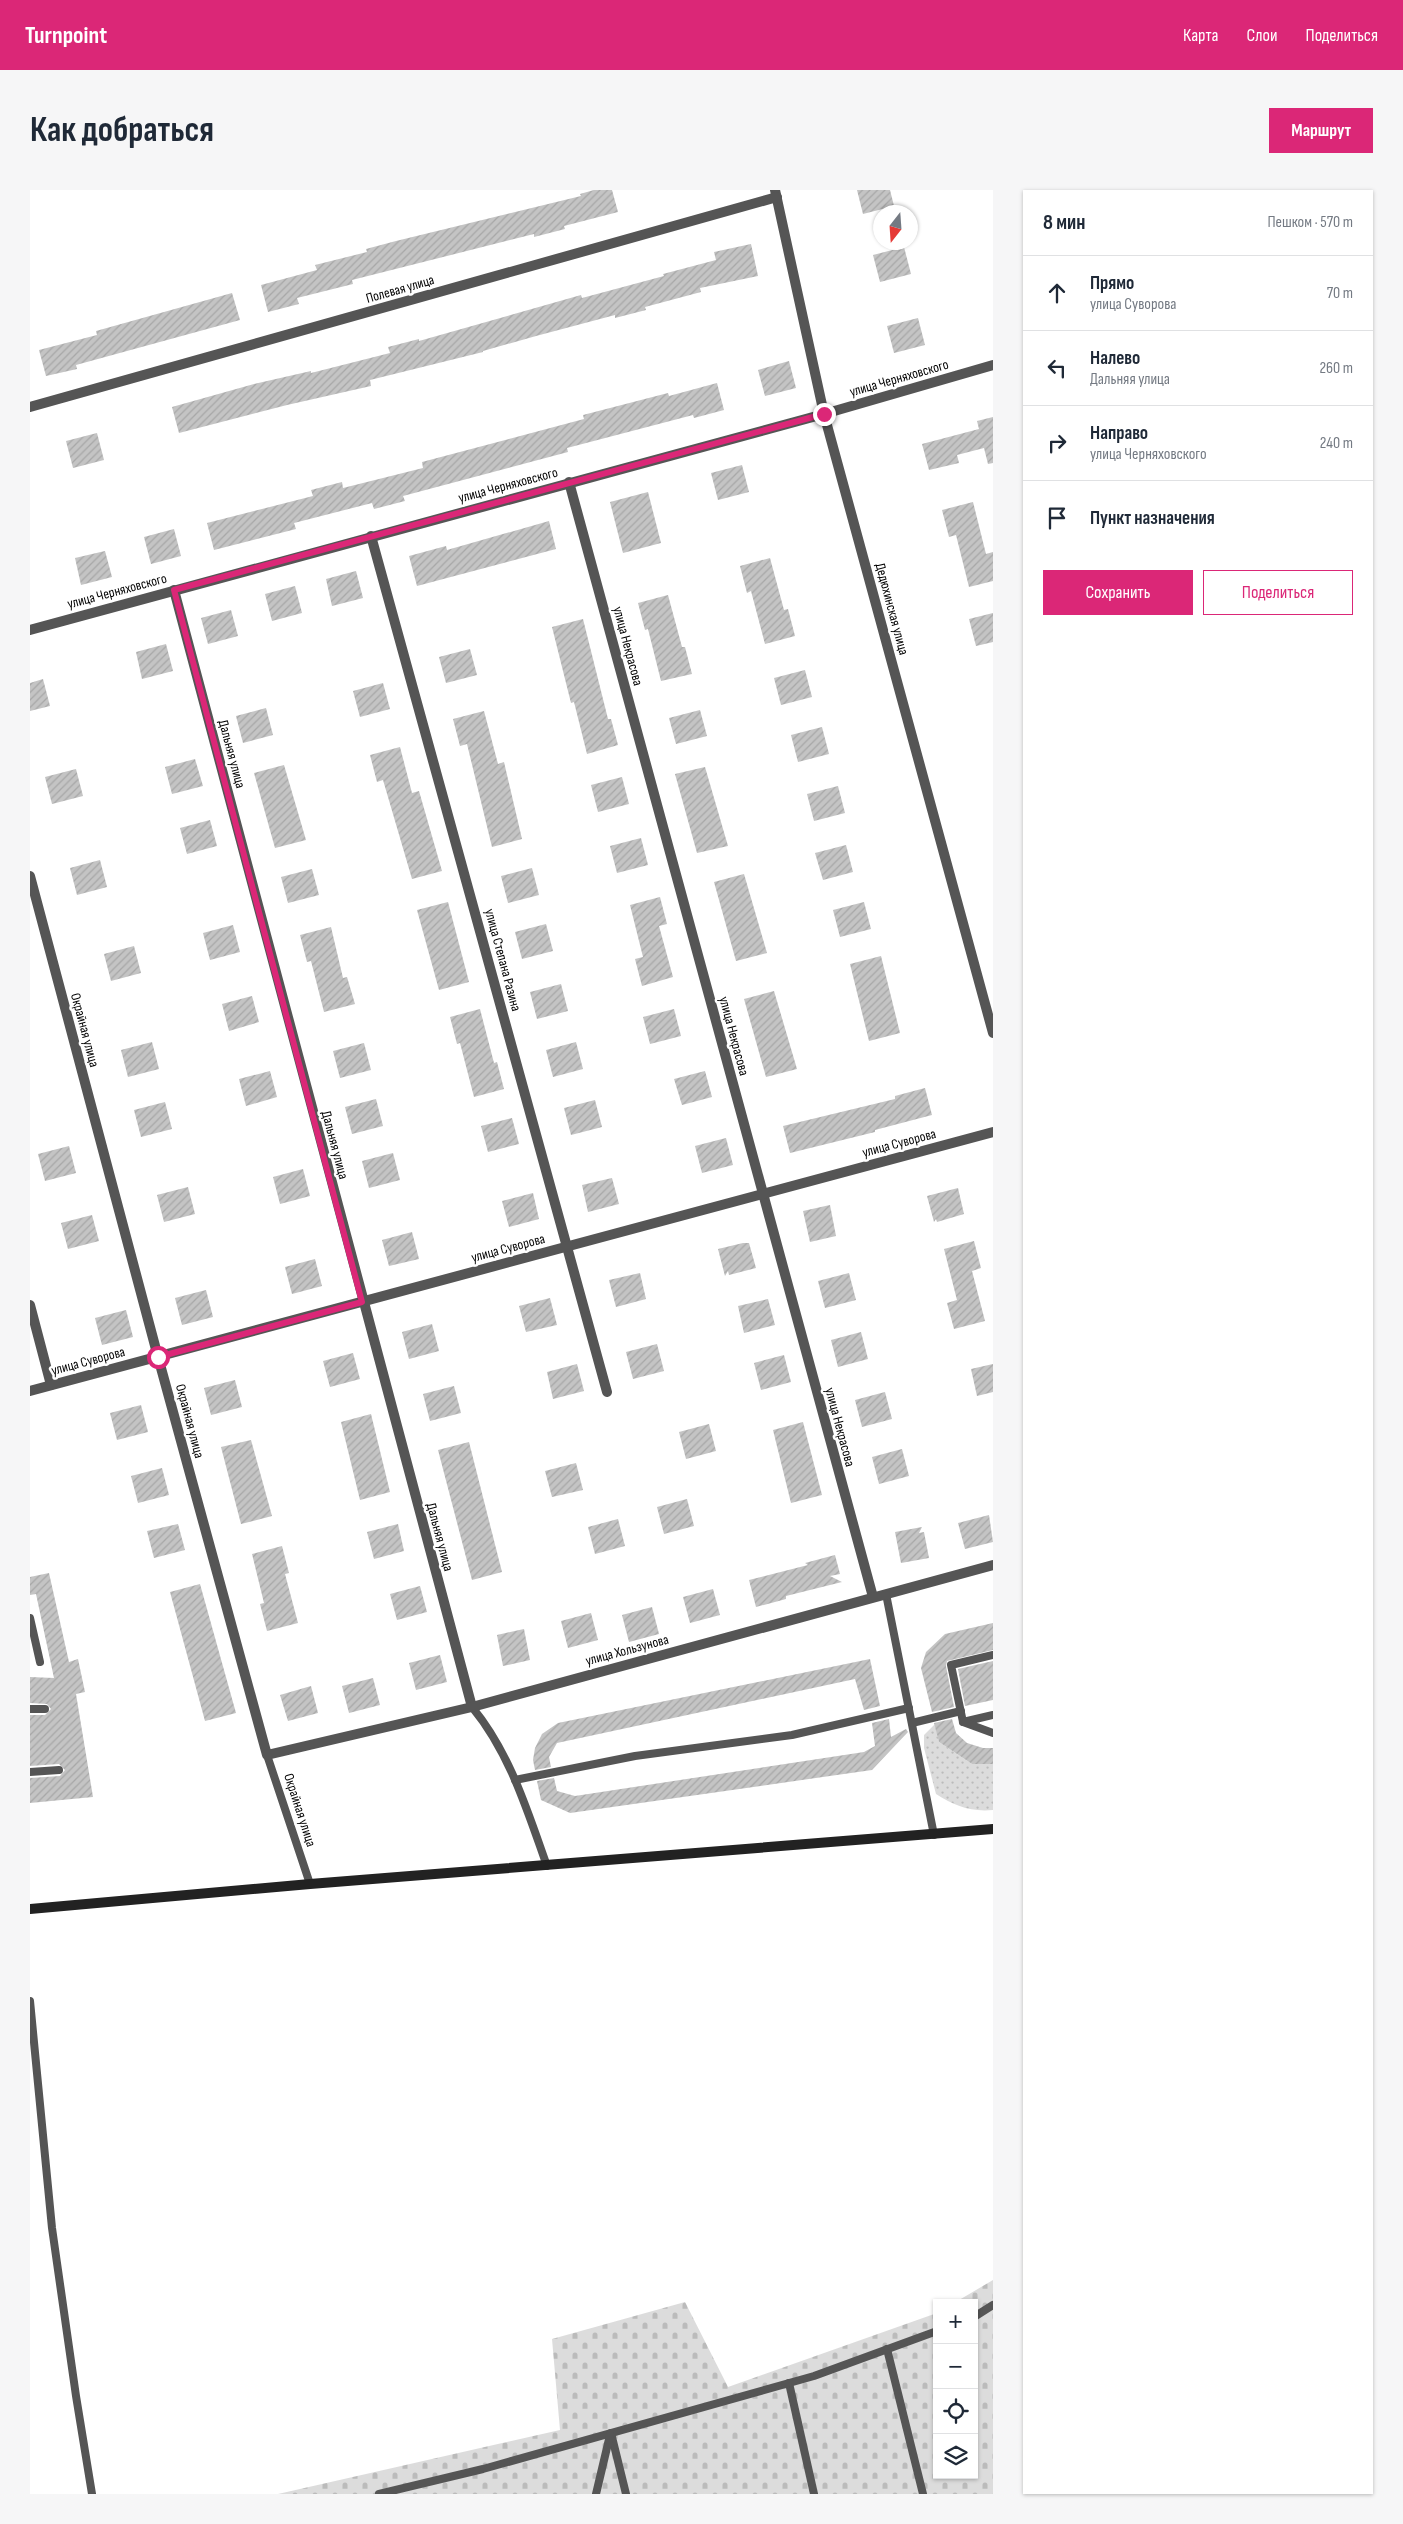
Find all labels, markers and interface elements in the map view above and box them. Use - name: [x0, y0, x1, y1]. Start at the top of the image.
- text: Turnpoint: [25, 21, 107, 50]
- text: Карта: [1183, 25, 1219, 46]
- text: Слои: [1247, 25, 1278, 46]
- text: Поделиться: [1306, 25, 1378, 46]
- button: Маршрут: [1269, 108, 1373, 153]
- text: Как добраться: [30, 109, 214, 152]
- north arrow: [873, 205, 918, 250]
- text: 8 мин: [1043, 210, 1085, 235]
- text: Пешком · 570 m: [1267, 213, 1353, 232]
- street label: Полевая улица: [364, 271, 436, 307]
- text: Прямо: [1090, 272, 1134, 295]
- icon: ahead: [1043, 279, 1071, 307]
- text: 70 m: [1327, 284, 1353, 303]
- text: улица Суворова: [1090, 295, 1176, 314]
- text: Налево: [1090, 347, 1140, 370]
- icon: left: [1043, 354, 1071, 382]
- street label: улица Черняховского: [848, 356, 951, 400]
- text: 260 m: [1319, 359, 1353, 378]
- text: Дальняя улица: [1090, 370, 1170, 389]
- route end: [813, 403, 836, 426]
- text: Направо: [1090, 422, 1148, 445]
- icon: right: [1043, 429, 1071, 457]
- text: 240 m: [1320, 434, 1353, 453]
- text: улица Черняховского: [1090, 445, 1207, 464]
- street label: улица Черняховского: [456, 464, 560, 506]
- icon: arrive: [1043, 504, 1071, 532]
- text: Пункт назначения: [1090, 507, 1215, 530]
- street label: Дедюхинская улица: [872, 561, 912, 657]
- street label: улица Черняховского: [65, 570, 169, 612]
- button: Сохранить: [1043, 570, 1193, 615]
- button: Поделиться: [1203, 570, 1353, 615]
- street label: улица Некрасова: [609, 605, 647, 687]
- street label: Дальняя улица: [215, 718, 249, 790]
- street label: улица Степана Разина: [481, 907, 525, 1013]
- street label: Окрайная улица: [67, 991, 103, 1069]
- street label: улица Некрасова: [715, 995, 753, 1077]
- street label: Дальняя улица: [318, 1109, 352, 1181]
- street label: улица Суворова: [860, 1125, 938, 1161]
- street label: улица Суворова: [469, 1230, 547, 1266]
- street label: улица Суворова: [49, 1343, 127, 1379]
- route start: [147, 1346, 170, 1369]
- street label: Окрайная улица: [172, 1382, 208, 1460]
- street label: улица Некрасова: [821, 1386, 859, 1468]
- street label: Дальняя улица: [423, 1501, 457, 1573]
- street label: улица Хользунова: [584, 1631, 670, 1669]
- street label: Окрайная улица: [280, 1771, 320, 1849]
- map controls: [933, 2299, 978, 2479]
- button: +: [933, 2299, 978, 2344]
- button: −: [933, 2344, 978, 2389]
- button: locate: [933, 2389, 978, 2434]
- button: layers: [933, 2434, 978, 2479]

